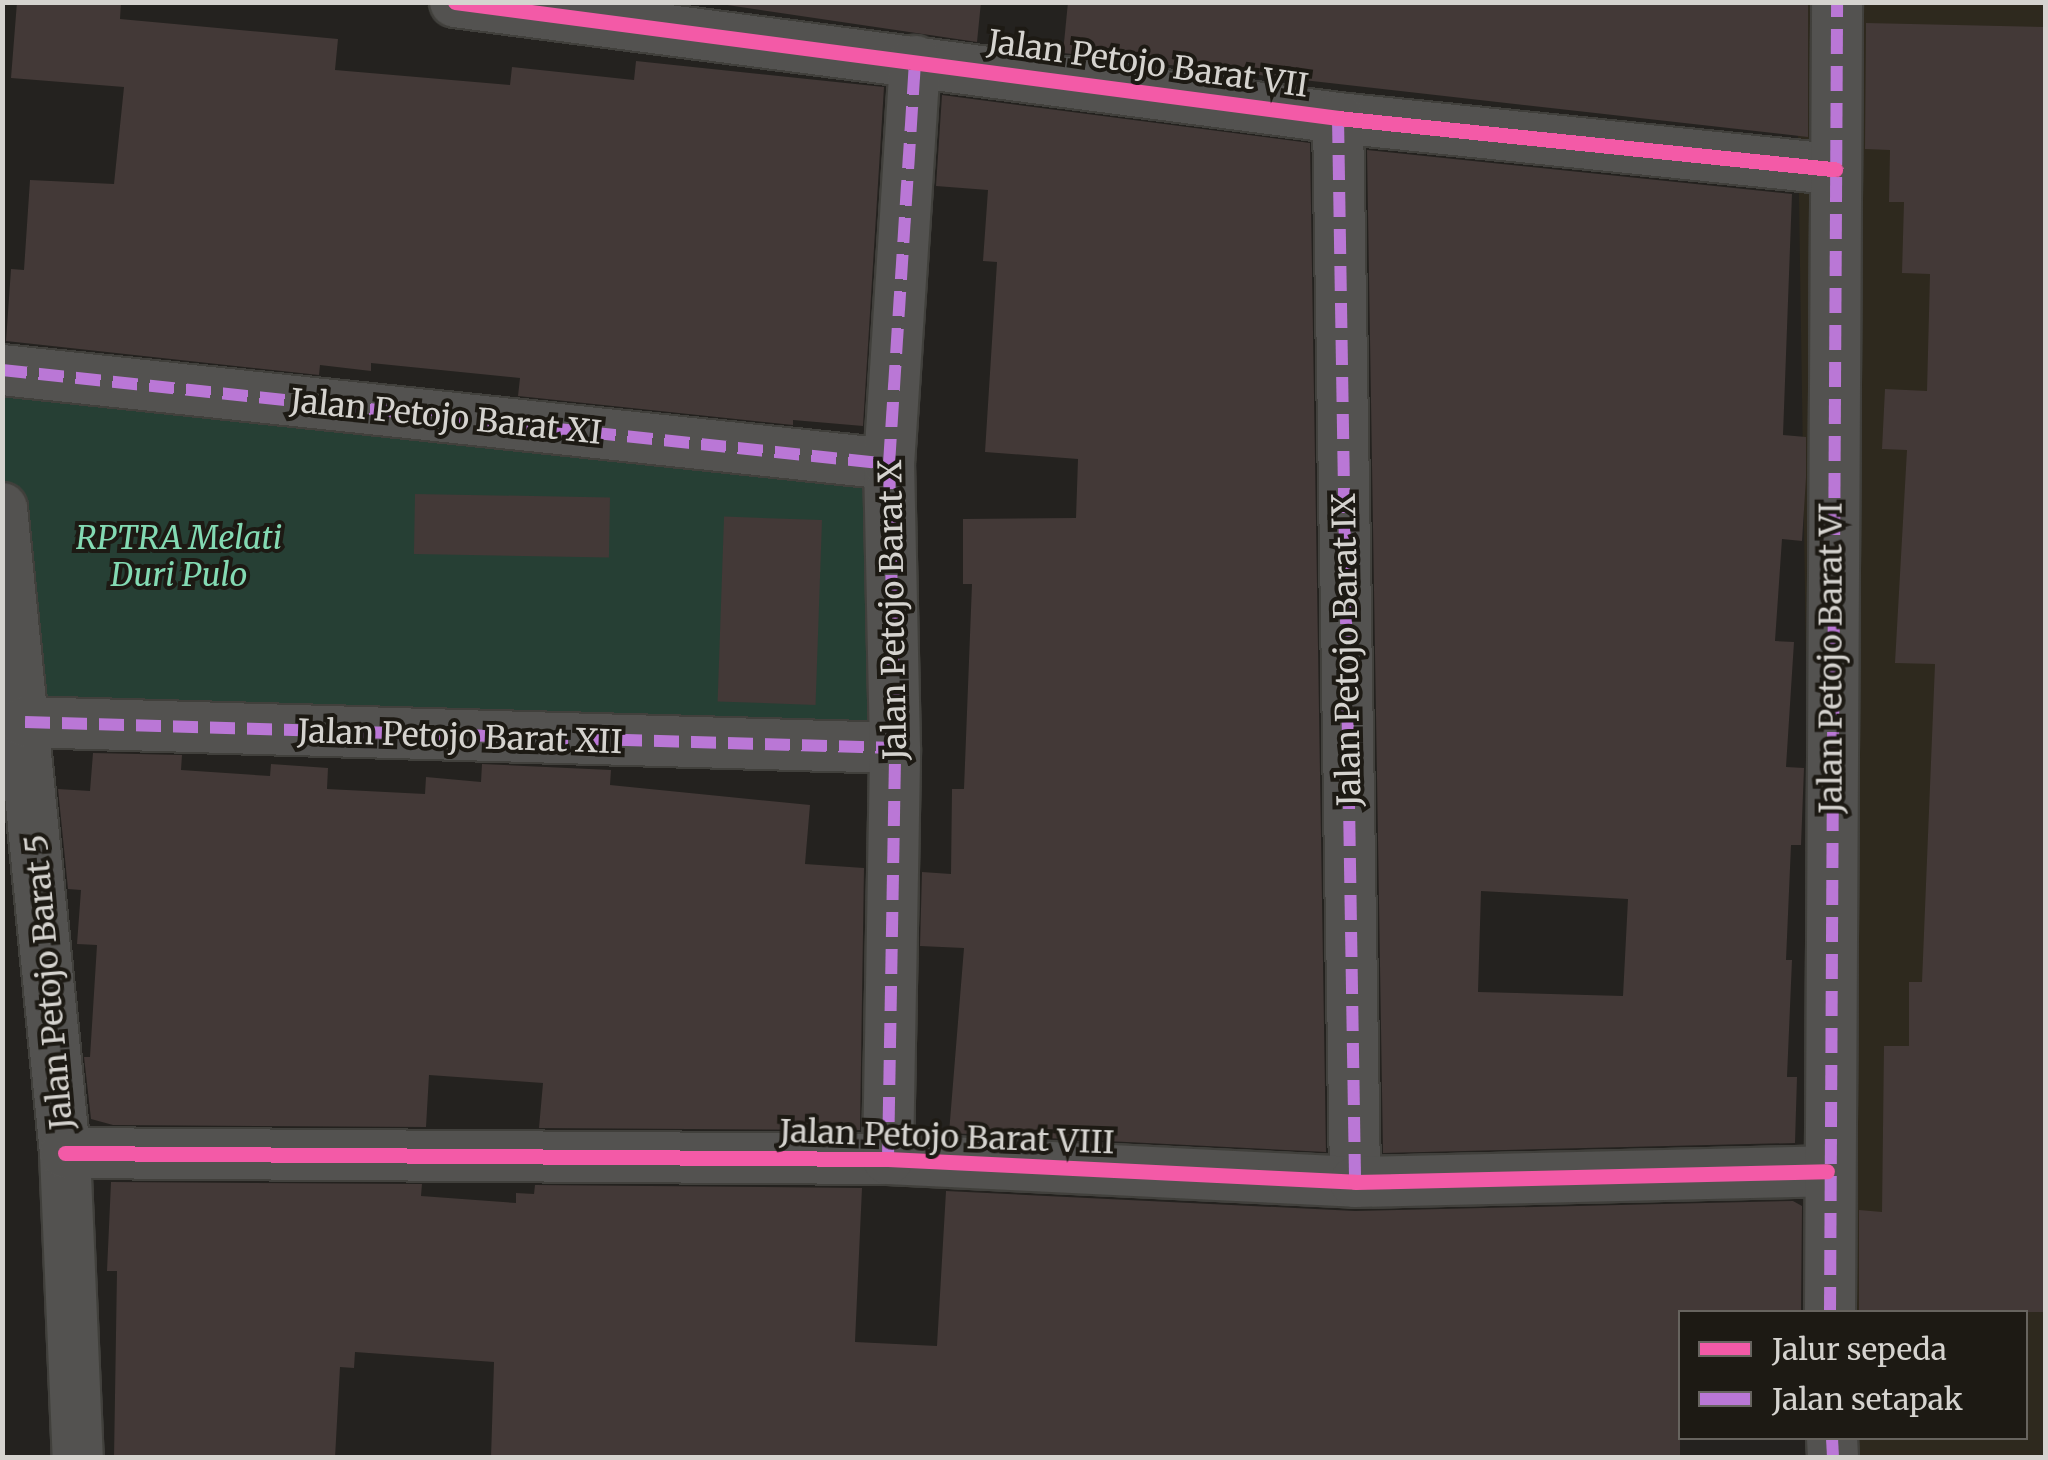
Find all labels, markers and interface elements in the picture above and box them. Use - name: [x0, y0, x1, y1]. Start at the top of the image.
- street label: Jalan Petojo Barat VII: [985, 22, 1311, 106]
- street label: Jalan Petojo Barat XI: [288, 382, 604, 452]
- street label: Jalan Petojo Barat X: [871, 459, 915, 761]
- street label: Jalan Petojo Barat IX: [1325, 493, 1369, 807]
- street label: Jalan Petojo Barat VI: [1812, 502, 1850, 814]
- park label: RPTRA Melati Duri Pulo: [76, 520, 282, 595]
- street label: Jalan Petojo Barat XII: [297, 712, 623, 762]
- street label: Jalan Petojo Barat 5: [17, 833, 81, 1131]
- street label: Jalan Petojo Barat VIII: [779, 1112, 1115, 1162]
- legend: [1678, 1310, 2028, 1440]
- text: Jalur sepeda: [1772, 1330, 1947, 1368]
- text: Jalan setapak: [1772, 1380, 1963, 1418]

